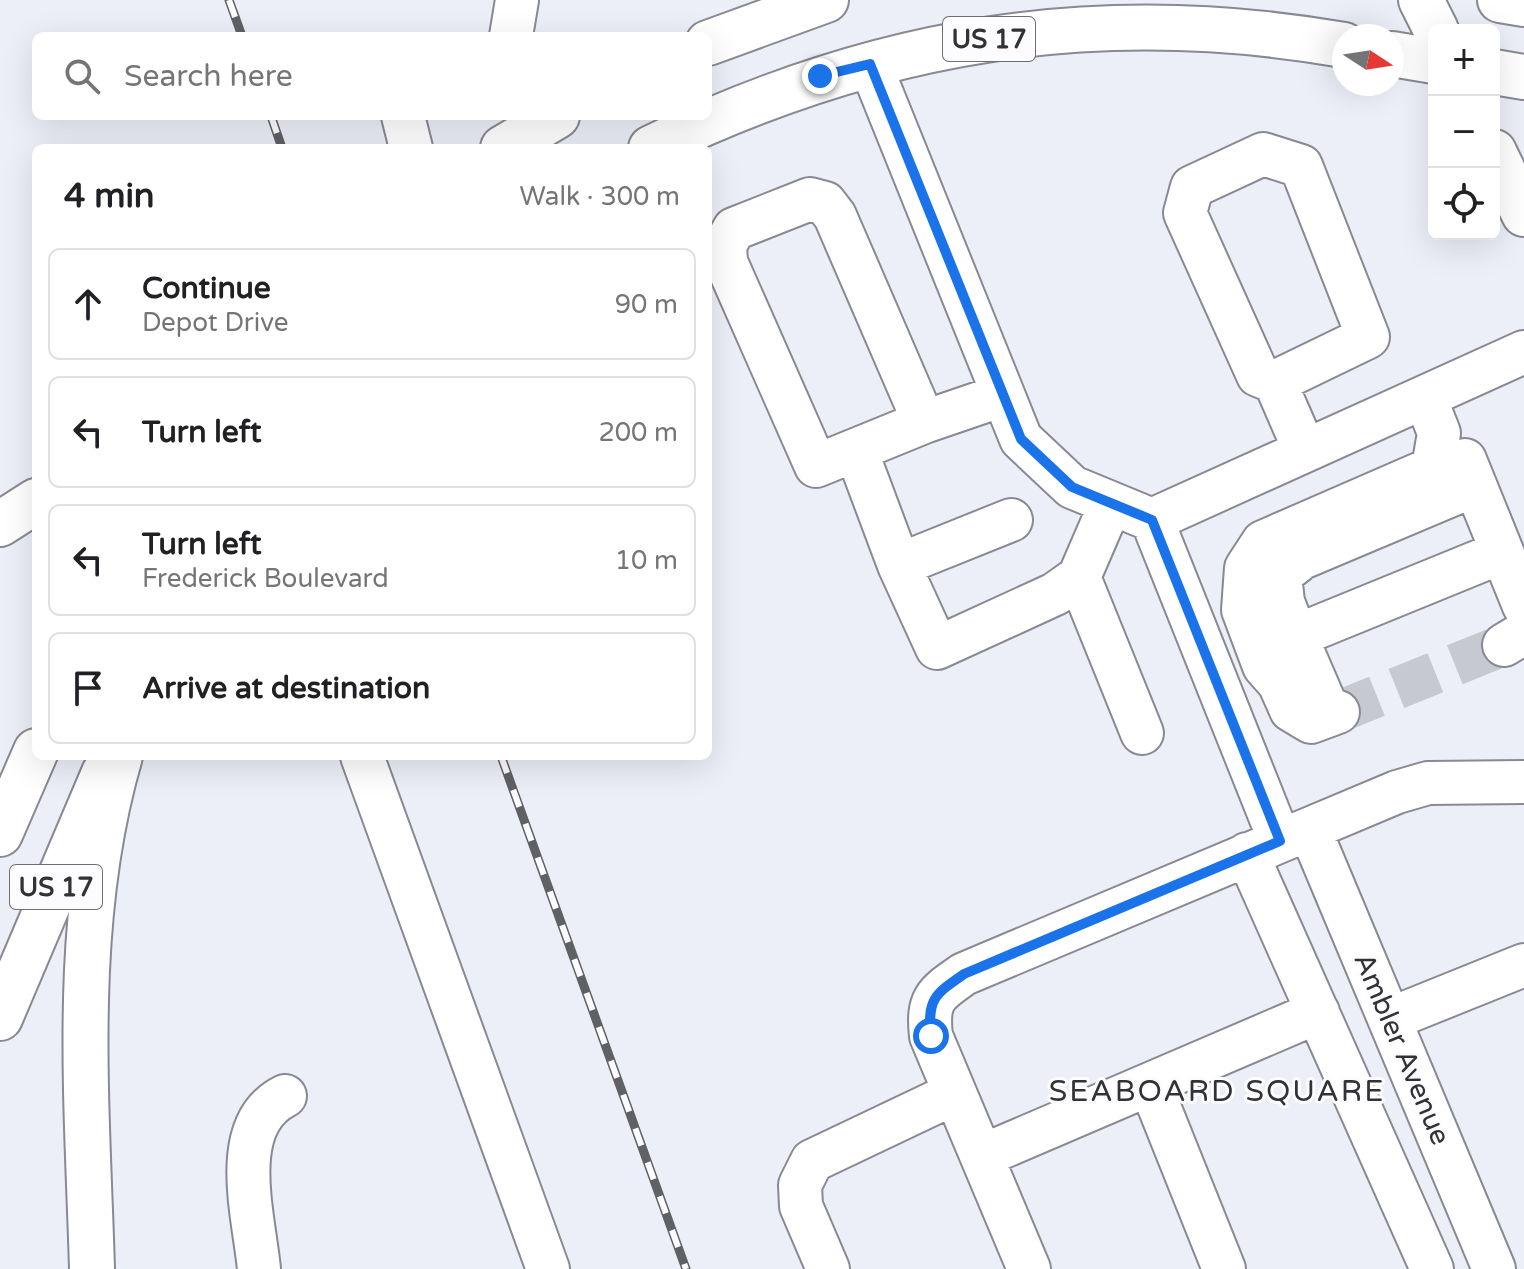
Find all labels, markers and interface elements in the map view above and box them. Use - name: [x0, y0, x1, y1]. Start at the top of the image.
- road number: US 17: [943, 17, 1035, 61]
- north arrow: [1332, 24, 1404, 96]
- map controls: [1428, 24, 1500, 240]
- button: +: [1428, 24, 1500, 96]
- search box: [32, 32, 712, 120]
- icon: search: [60, 54, 104, 98]
- text: Search here: [124, 58, 293, 95]
- route end: [802, 58, 838, 94]
- button: −: [1428, 96, 1500, 168]
- button: locate: [1428, 168, 1500, 240]
- text: 4 min: [64, 176, 155, 217]
- text: Walk · 300 m: [520, 181, 680, 212]
- text: Continue: [142, 270, 271, 307]
- icon: ahead: [66, 282, 110, 326]
- text: 90 m: [615, 289, 678, 320]
- text: Depot Drive: [142, 307, 289, 338]
- icon: left: [66, 410, 110, 454]
- text: Turn left: [142, 414, 261, 451]
- text: 200 m: [598, 417, 678, 448]
- text: Turn left: [142, 526, 261, 563]
- icon: left: [66, 538, 110, 582]
- text: 10 m: [615, 545, 678, 576]
- text: Frederick Boulevard: [142, 563, 389, 594]
- icon: arrive: [66, 666, 110, 710]
- text: Arrive at destination: [142, 670, 430, 707]
- road number: US 17: [10, 865, 102, 909]
- street label: Ambler Avenue: [1346, 948, 1458, 1150]
- route start: [913, 1018, 949, 1054]
- district label: SEABOARD SQUARE: [1049, 1073, 1385, 1110]

